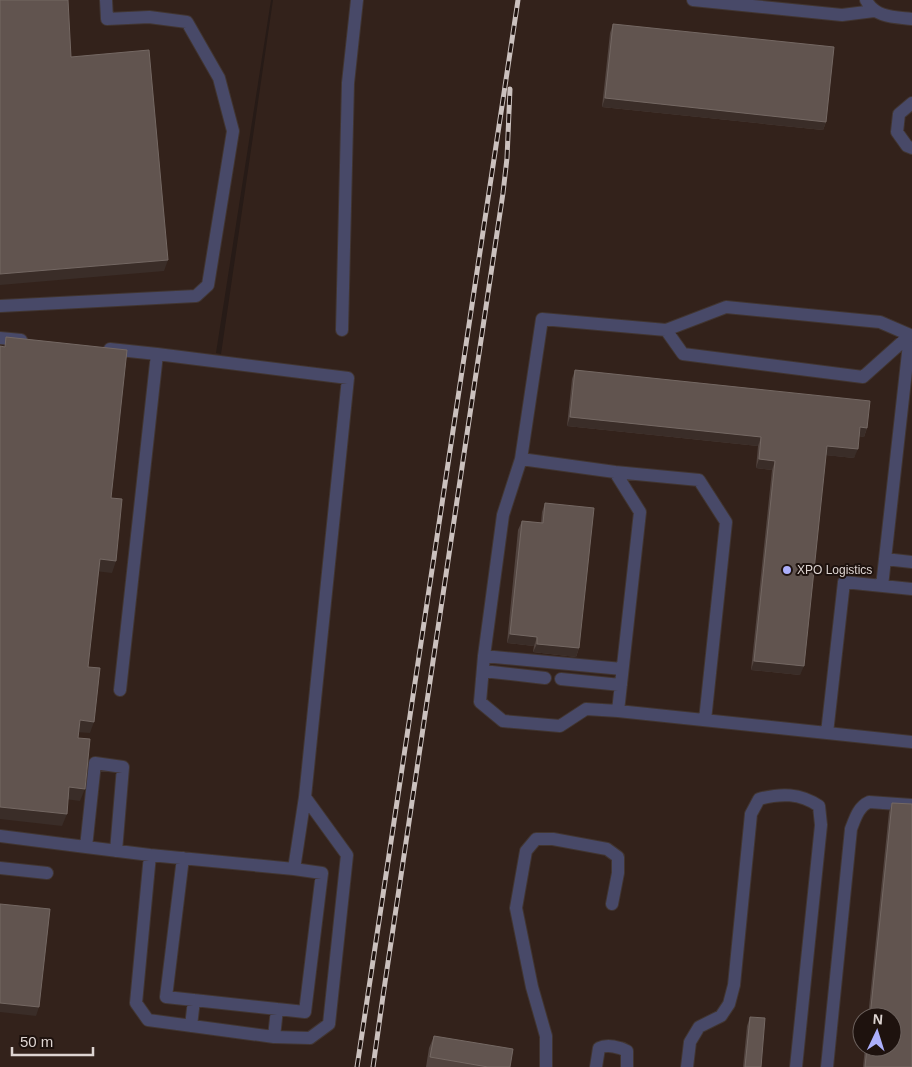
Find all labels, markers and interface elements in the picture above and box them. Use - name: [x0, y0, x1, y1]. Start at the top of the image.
- place label: XPO Logistics: [797, 563, 872, 577]
- marker: XPO Logistics: [781, 564, 793, 576]
- north arrow: [852, 1007, 902, 1057]
- text: N: [872, 1011, 884, 1027]
- scale bar: [12, 1024, 94, 1056]
- text: 50 m: [20, 1033, 53, 1050]

